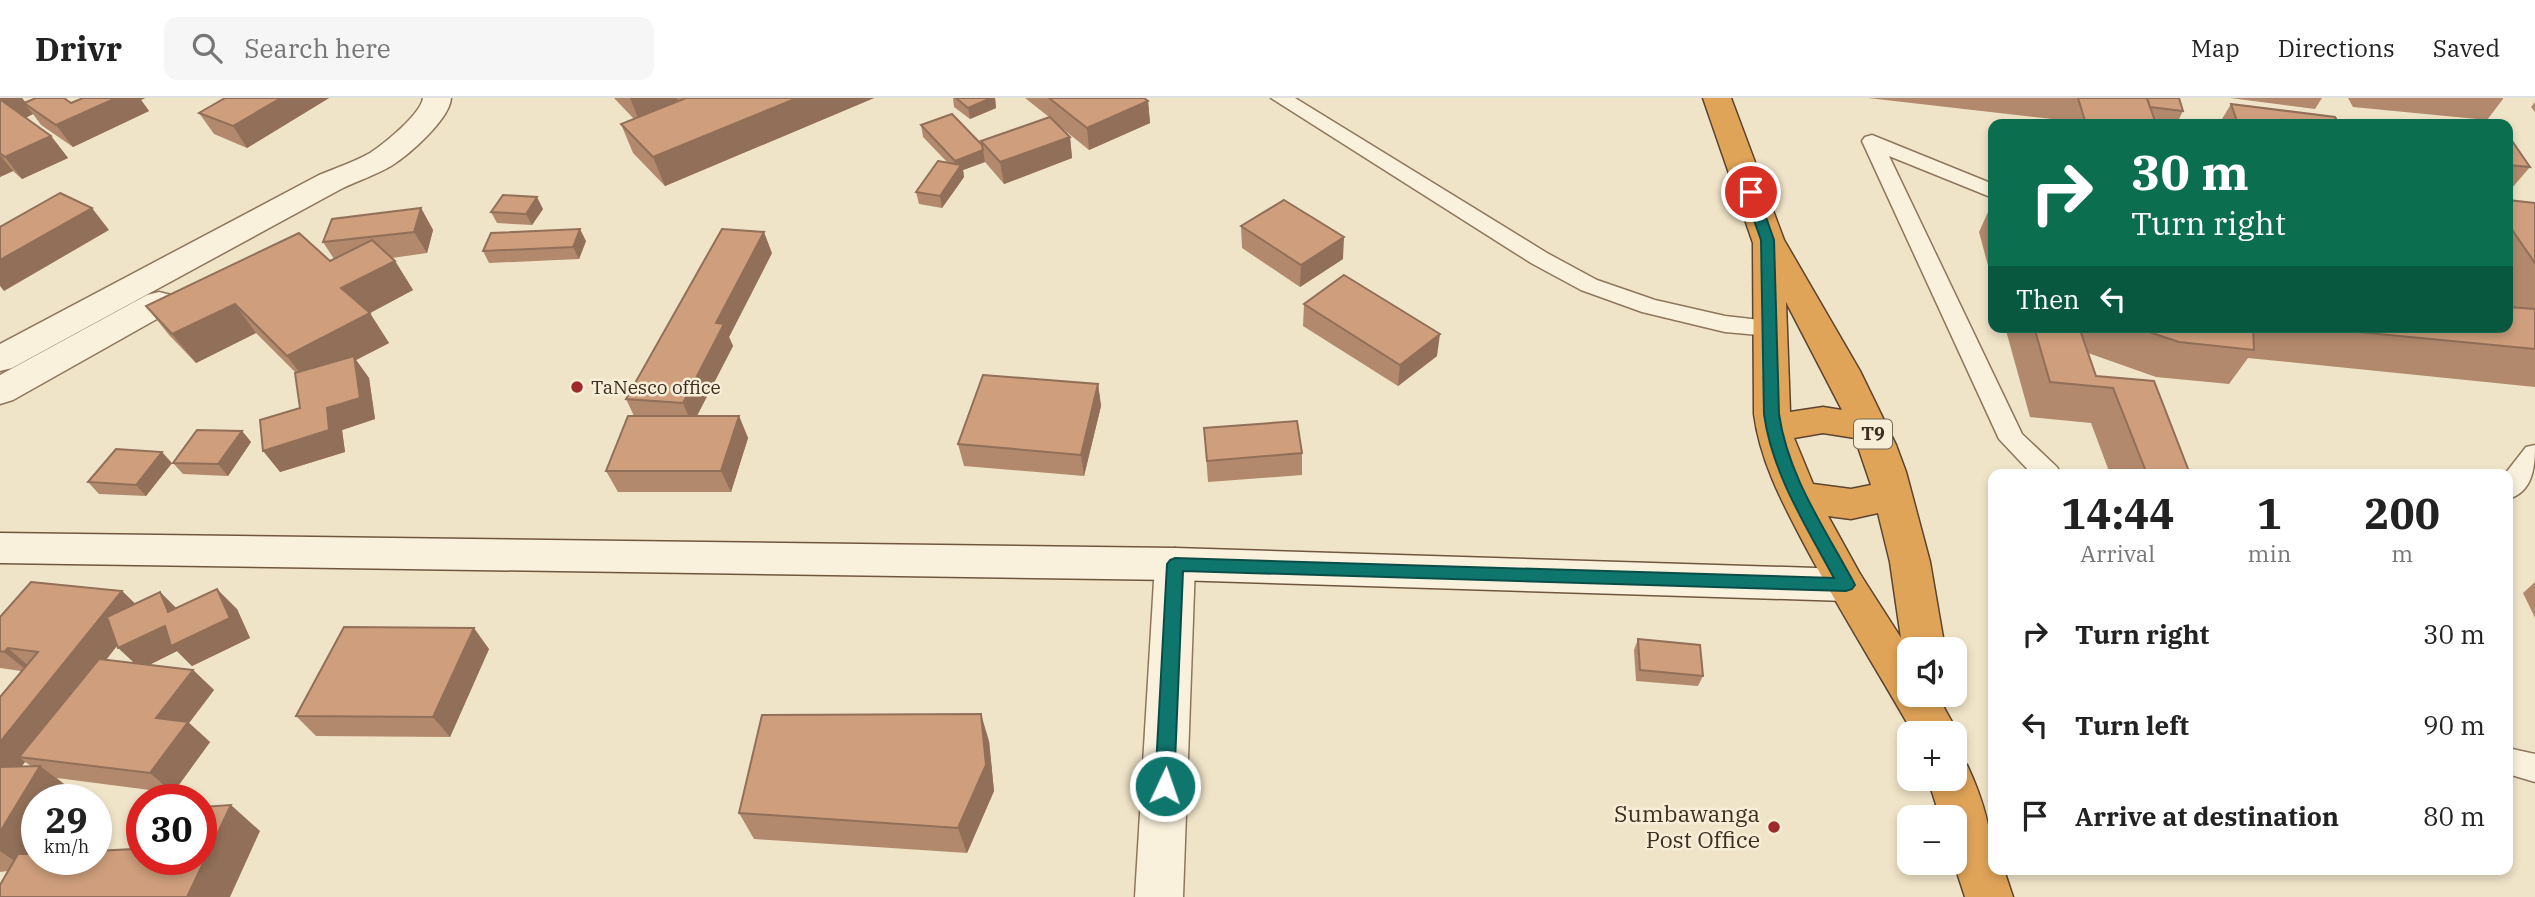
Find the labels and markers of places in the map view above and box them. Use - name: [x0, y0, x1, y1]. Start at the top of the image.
- pin: [1721, 162, 1781, 222]
- place label: TaNesco office: [591, 375, 721, 399]
- marker: TaNesco office: [569, 379, 585, 395]
- place label: Sumbawanga Post Office: [1614, 798, 1760, 854]
- marker: Sumbawanga Post Office: [1766, 819, 1782, 835]

